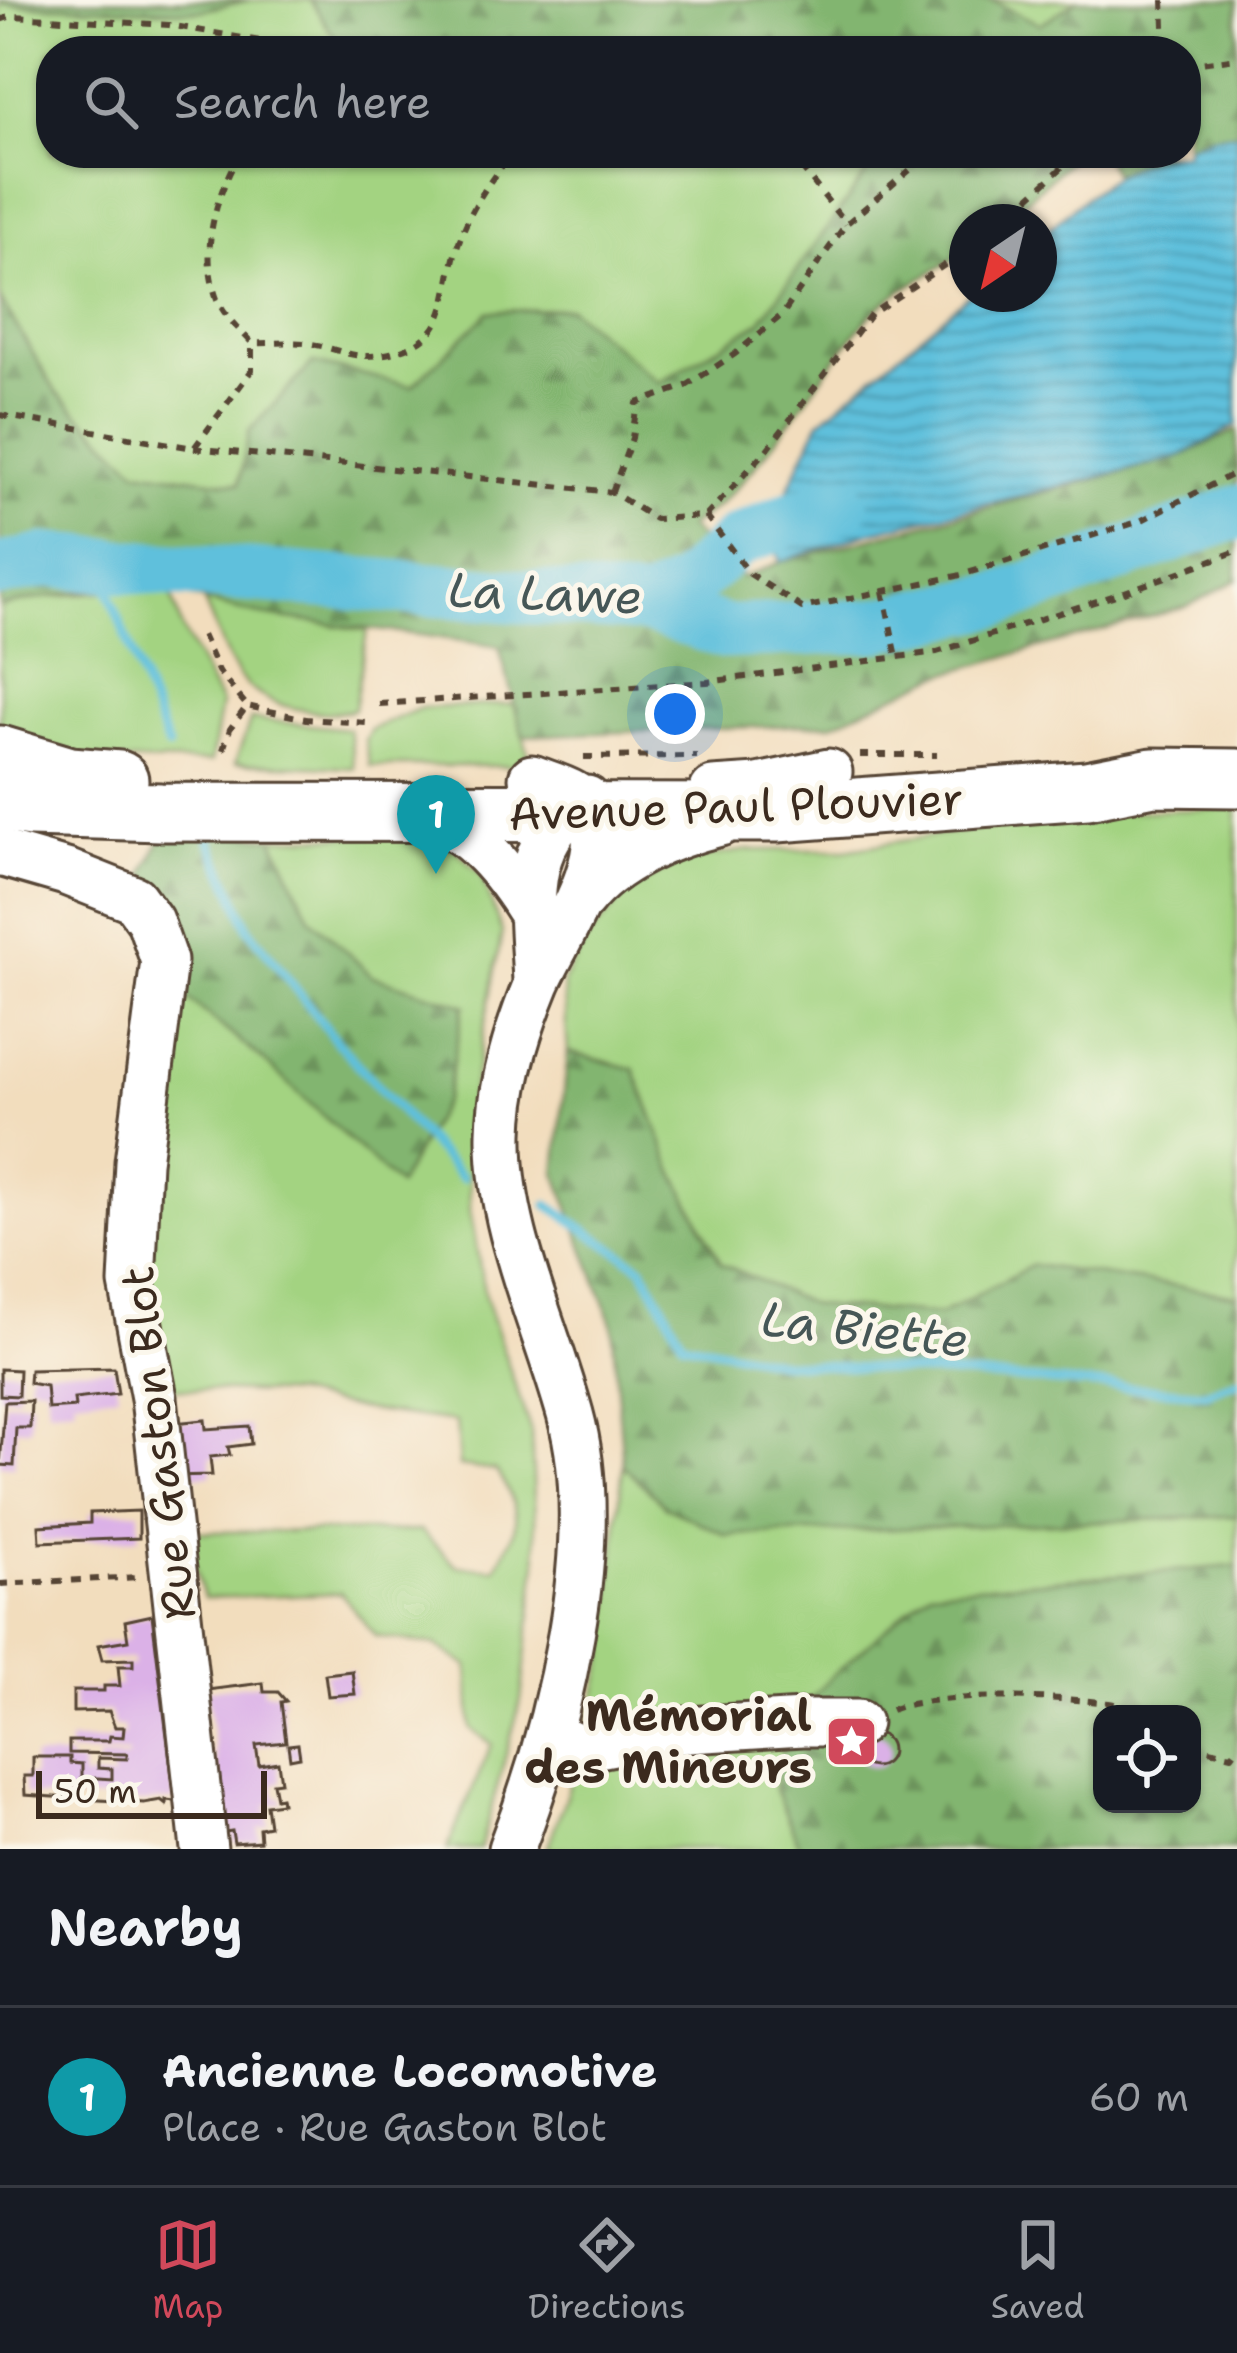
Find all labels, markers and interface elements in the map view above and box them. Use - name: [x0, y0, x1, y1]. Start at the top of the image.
- search box: [36, 36, 1201, 168]
- icon: search: [78, 69, 144, 135]
- text: Search here: [174, 72, 431, 132]
- north arrow: [949, 204, 1057, 312]
- water label: La Lawe: [447, 558, 643, 628]
- your location: [645, 684, 705, 744]
- street label: Avenue Paul Plouvier: [508, 768, 964, 844]
- pin: 1: [397, 775, 475, 874]
- street label: Rue Gaston Blot: [107, 1263, 209, 1623]
- water label: La Biette: [758, 1286, 972, 1372]
- place label: Mémorial des Mineurs: [524, 1685, 812, 1797]
- map controls: [1093, 1705, 1201, 1813]
- button: locate: [1093, 1705, 1201, 1813]
- place icon: Mémorial des Mineurs: [823, 1713, 879, 1769]
- scale bar: [36, 1765, 267, 1818]
- text: 50 m: [54, 1769, 137, 1814]
- text: Nearby: [48, 1893, 243, 1961]
- text: Ancienne Locomotive: [162, 2041, 658, 2101]
- text: 1: [78, 2071, 96, 2123]
- text: 60 m: [1089, 2071, 1189, 2123]
- text: Place · Rue Gaston Blot: [162, 2101, 607, 2153]
- tab: Map: [153, 2212, 223, 2329]
- tab: Directions: [528, 2212, 686, 2329]
- tab: Saved: [991, 2212, 1084, 2329]

